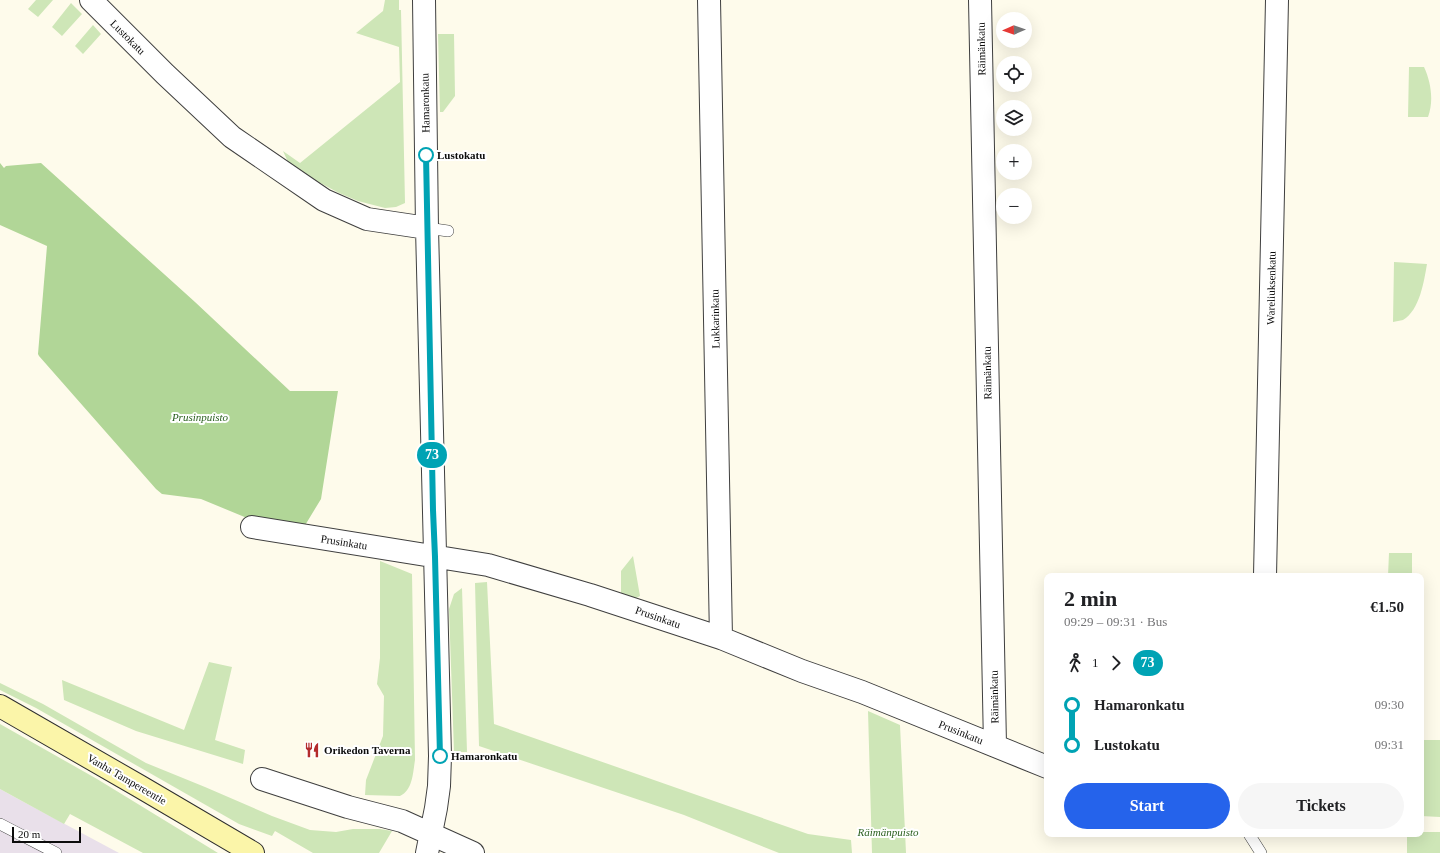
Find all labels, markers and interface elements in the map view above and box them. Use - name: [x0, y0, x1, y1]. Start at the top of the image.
- north arrow: [996, 12, 1032, 48]
- map controls: [996, 12, 1032, 224]
- street label: Lustokatu: [108, 17, 148, 57]
- street label: Räimänkatu: [975, 22, 987, 76]
- button: locate: [996, 56, 1032, 92]
- street label: Hamaronkatu: [418, 72, 432, 133]
- button: layers: [996, 100, 1032, 136]
- button: +: [996, 144, 1032, 180]
- marker: Lustokatu: [418, 147, 434, 163]
- place label: Lustokatu: [437, 149, 485, 161]
- button: −: [996, 188, 1032, 224]
- street label: Wareliuksenkatu: [1264, 251, 1278, 325]
- street label: Lukkarinkatu: [708, 289, 722, 349]
- street label: Räimänkatu: [981, 346, 993, 400]
- park label: Prusinpuisto: [171, 411, 229, 423]
- line badge: 73: [414, 442, 450, 468]
- text: 73: [425, 447, 439, 462]
- street label: Prusinkatu: [320, 532, 369, 552]
- text: 2 min: [1064, 586, 1117, 611]
- text: €1.50: [1370, 599, 1404, 615]
- street label: Prusinkatu: [634, 604, 683, 630]
- text: 09:29 – 09:31 · Bus: [1064, 614, 1167, 629]
- icon: walk: [1064, 652, 1086, 674]
- icon: forward: [1105, 652, 1127, 674]
- text: 1: [1092, 655, 1099, 670]
- text: 73: [1141, 655, 1155, 670]
- street label: Räimänkatu: [988, 670, 1000, 724]
- text: Hamaronkatu: [1094, 697, 1185, 713]
- text: 09:30: [1374, 697, 1404, 712]
- street label: Prusinkatu: [937, 718, 986, 747]
- text: Lustokatu: [1094, 737, 1160, 753]
- text: 09:31: [1374, 737, 1404, 752]
- restaurant icon: Orikedon Taverna: [303, 741, 321, 759]
- place label: Orikedon Taverna: [324, 744, 411, 756]
- marker: Hamaronkatu: [432, 748, 448, 764]
- place label: Hamaronkatu: [451, 750, 517, 762]
- street label: Vanha Tampereentie: [85, 751, 169, 807]
- button: Start: [1064, 783, 1230, 829]
- button: Tickets: [1238, 783, 1404, 829]
- scale bar: [12, 825, 81, 844]
- park label: Räimänpuisto: [856, 826, 919, 838]
- text: 20 m: [18, 828, 40, 840]

